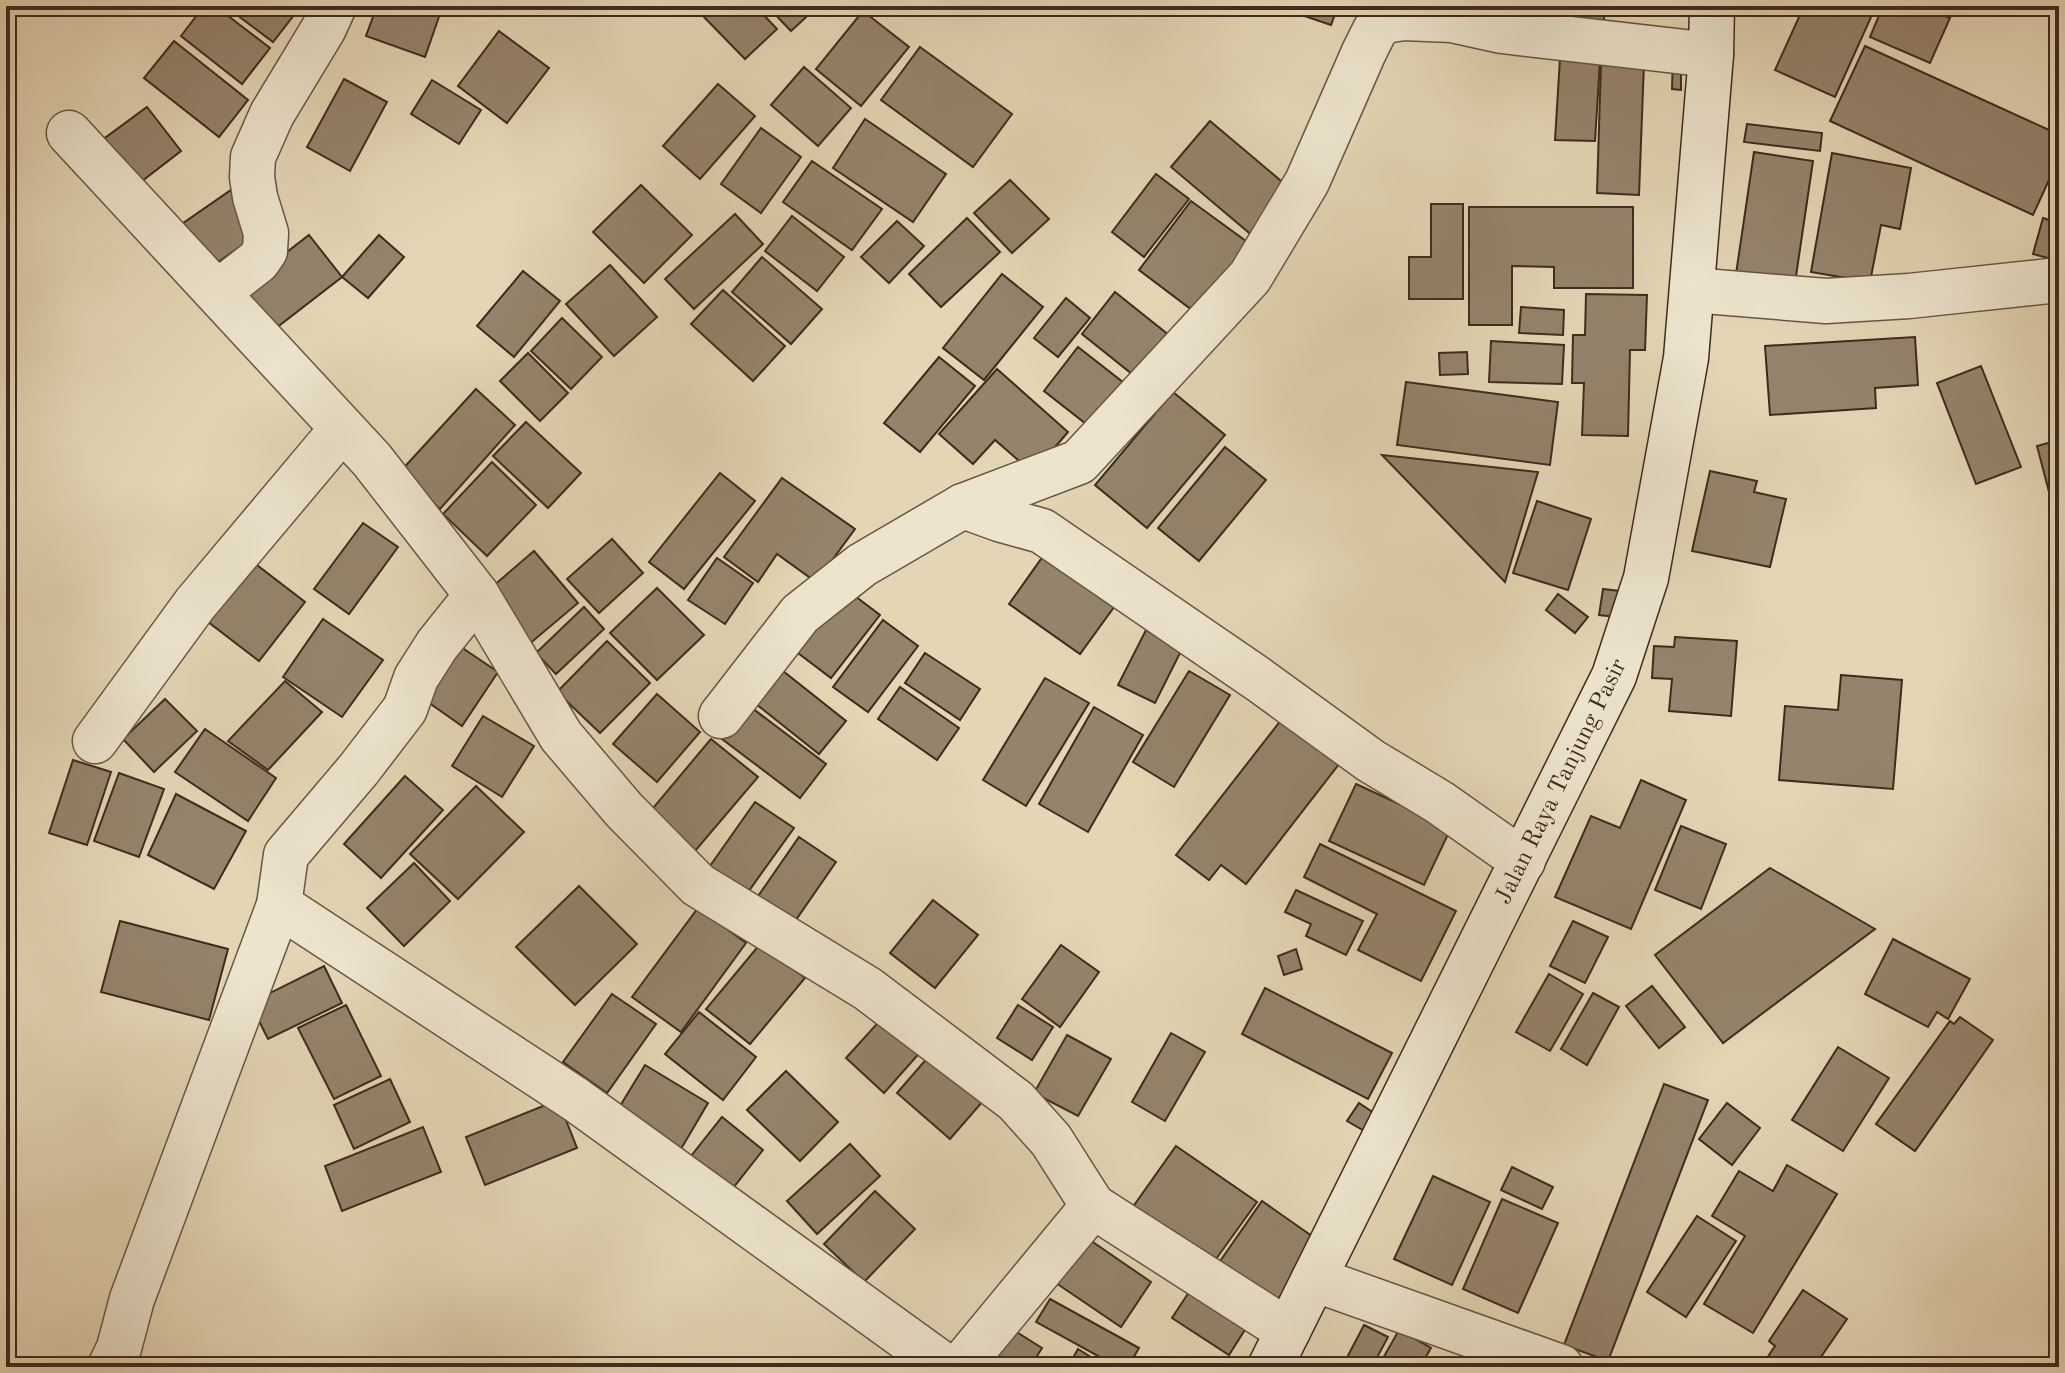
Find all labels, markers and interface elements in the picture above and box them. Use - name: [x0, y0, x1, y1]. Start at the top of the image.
- street label: Jalan Raya Tanjung Pasir: [1492, 655, 1632, 908]

